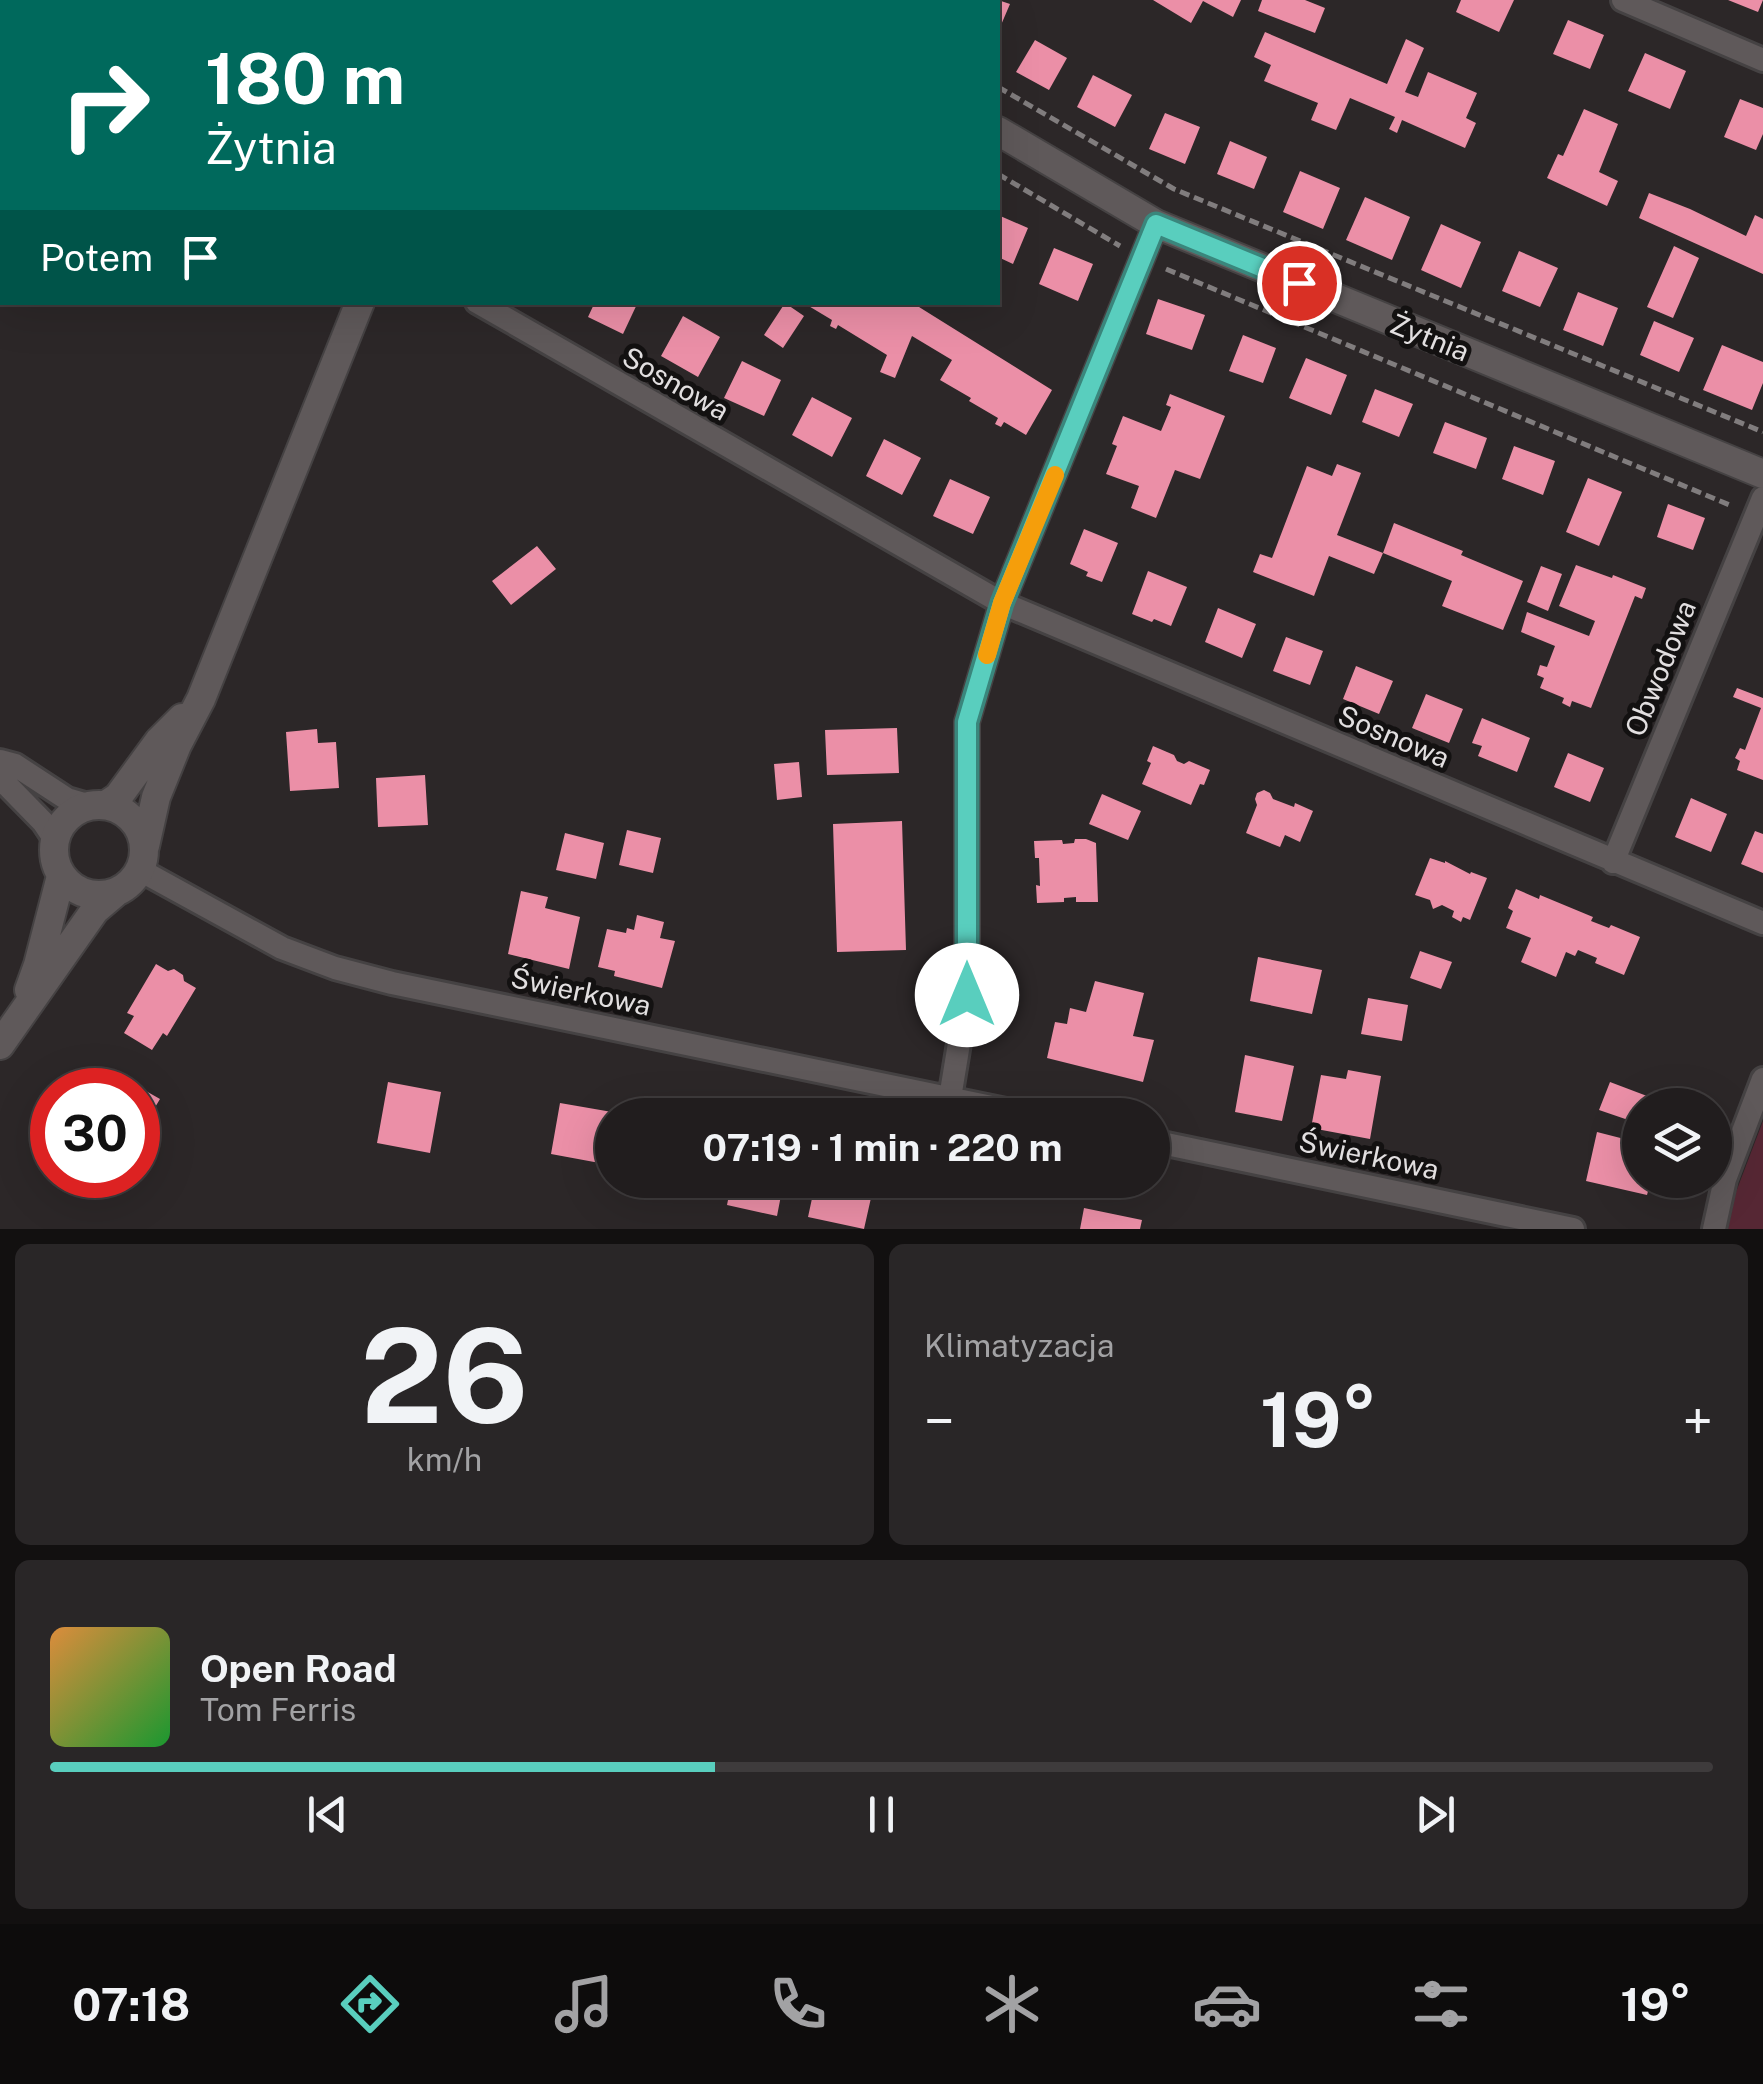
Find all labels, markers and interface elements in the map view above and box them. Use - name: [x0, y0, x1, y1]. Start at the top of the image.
- text: 180 m: [205, 37, 405, 120]
- icon: right: [40, 40, 170, 170]
- text: Żytnia: [205, 121, 337, 174]
- icon: arrive: [173, 230, 228, 285]
- text: Potem: [40, 235, 153, 280]
- pin: [1257, 241, 1342, 326]
- icon: arrive: [1272, 256, 1327, 311]
- street label: Żytnia: [1386, 306, 1474, 368]
- street label: Sosnowa: [617, 339, 735, 427]
- street label: Obwodowa: [1618, 595, 1702, 741]
- street label: Sosnowa: [1333, 698, 1455, 774]
- position arrow: [915, 943, 1019, 1047]
- street label: Świerkowa: [508, 960, 654, 1022]
- speed limit sign: 30: [30, 1068, 160, 1198]
- map controls: [1622, 1088, 1732, 1198]
- button: layers: [1622, 1088, 1732, 1198]
- street label: Świerkowa: [1296, 1124, 1442, 1186]
- text: 07:19 · 1 min · 220 m: [703, 1125, 1062, 1170]
- text: 26: [360, 1300, 529, 1452]
- text: Klimatyzacja: [924, 1327, 1114, 1364]
- text: 19°: [1260, 1376, 1377, 1464]
- text: −: [924, 1389, 955, 1453]
- text: +: [1682, 1389, 1713, 1453]
- text: km/h: [407, 1441, 482, 1478]
- text: Open Road: [200, 1646, 397, 1691]
- text: Tom Ferris: [200, 1691, 356, 1728]
- icon: previous: [300, 1787, 355, 1842]
- icon: pause: [854, 1787, 909, 1842]
- icon: next: [1408, 1787, 1463, 1842]
- icon: directions: [335, 1969, 405, 2039]
- icon: music: [549, 1969, 619, 2039]
- icon: phone: [763, 1969, 833, 2039]
- icon: climate: [977, 1969, 1047, 2039]
- icon: car: [1192, 1969, 1262, 2039]
- icon: filters: [1406, 1969, 1476, 2039]
- text: 07:18: [72, 1978, 190, 2031]
- text: 19°: [1620, 1978, 1691, 2031]

